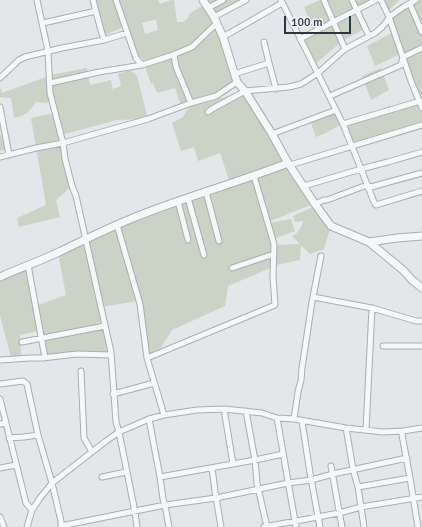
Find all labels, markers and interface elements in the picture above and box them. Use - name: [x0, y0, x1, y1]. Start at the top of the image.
- scale bar: [286, 8, 353, 34]
- text: 100 m: [291, 15, 323, 30]

